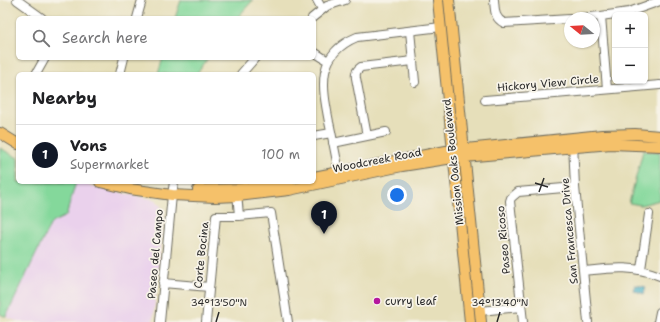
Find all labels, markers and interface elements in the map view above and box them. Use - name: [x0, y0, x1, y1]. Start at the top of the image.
- north arrow: [564, 12, 600, 48]
- map controls: [612, 12, 648, 84]
- button: +: [612, 12, 648, 48]
- search box: [16, 16, 316, 60]
- icon: search: [30, 27, 52, 49]
- text: Search here: [62, 28, 148, 48]
- button: −: [612, 48, 648, 84]
- street label: Hickory View Circle: [496, 72, 600, 95]
- text: Nearby: [32, 87, 97, 109]
- street label: Mission Oaks Boulevard: [439, 98, 468, 226]
- text: Vons: [70, 136, 107, 156]
- street label: Woodcreek Road: [331, 145, 423, 176]
- text: 1: [42, 146, 48, 163]
- text: 100 m: [261, 146, 300, 163]
- text: Supermarket: [70, 156, 149, 173]
- street label: San Francesca Drive: [557, 177, 582, 285]
- your location: [387, 185, 407, 205]
- pin: 1: [311, 201, 337, 234]
- street label: Paseo Ricoso: [493, 205, 514, 275]
- street label: Paseo del Campo: [144, 208, 167, 300]
- street label: Corte Bocina: [191, 221, 212, 289]
- place label: curry leaf: [385, 294, 437, 309]
- text: 34°13'50"N: [191, 296, 247, 309]
- marker: curry leaf: [372, 296, 382, 306]
- text: 34°13'40"N: [472, 296, 529, 309]

